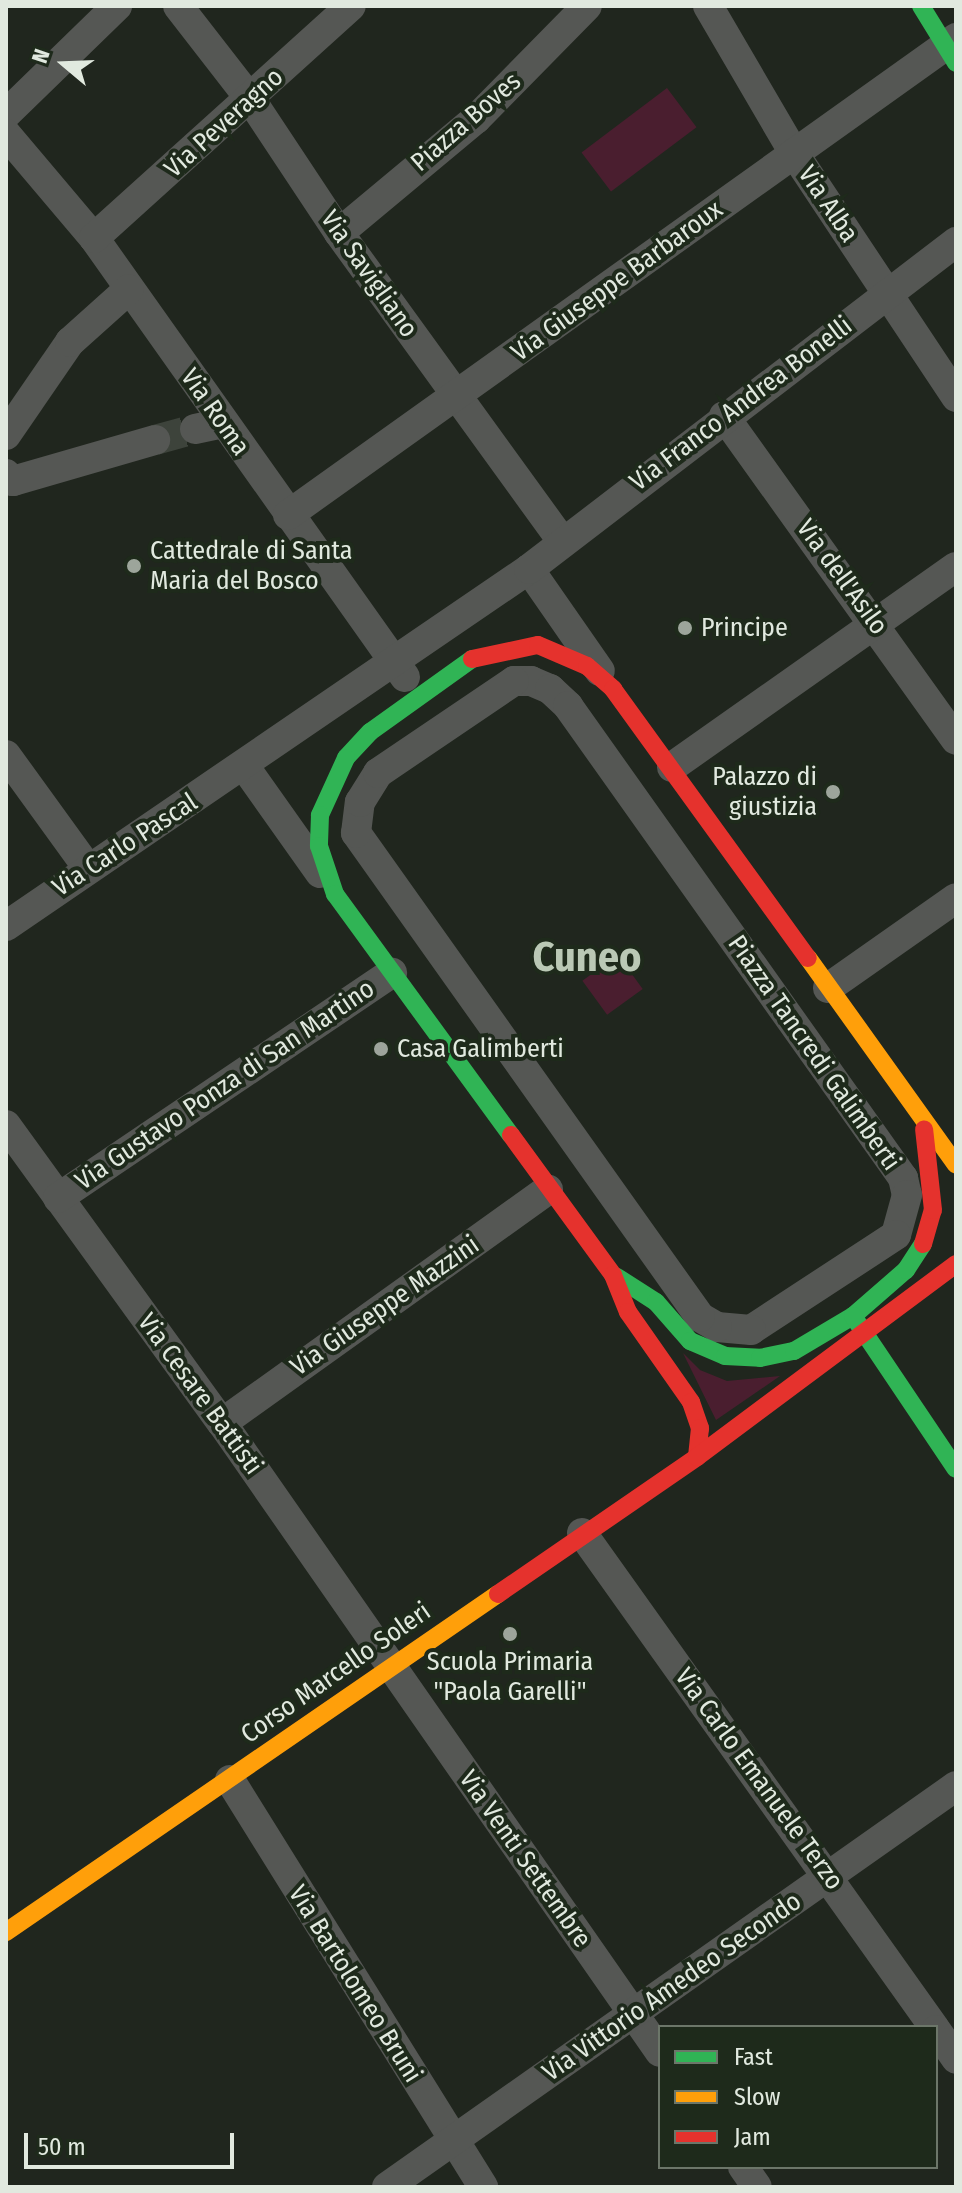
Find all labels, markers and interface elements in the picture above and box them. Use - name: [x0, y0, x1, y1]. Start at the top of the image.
- north arrow: [24, 24, 104, 104]
- text: N: [26, 45, 56, 67]
- street label: Via Peveragno: [158, 62, 290, 184]
- street label: Piazza Boves: [405, 66, 527, 178]
- street label: Via Alba: [791, 160, 865, 248]
- street label: Via Giuseppe Barbaroux: [505, 194, 729, 368]
- street label: Via Savigliano: [314, 205, 424, 343]
- street label: Via Franco Andrea Bonelli: [624, 310, 858, 498]
- street label: Via Roma: [174, 363, 256, 461]
- street label: Via dell'Asilo: [790, 513, 894, 641]
- place label: Cattedrale di Santa Maria del Bosco: [150, 535, 353, 596]
- marker: Cattedrale di Santa Maria del Bosco: [125, 557, 143, 575]
- place label: Principe: [701, 612, 788, 644]
- marker: Principe: [676, 619, 694, 637]
- place label: Palazzo di giustizia: [712, 761, 817, 822]
- marker: Palazzo di giustizia: [824, 783, 842, 801]
- street label: Via Carlo Pascal: [47, 787, 203, 903]
- street label: Piazza Tancredi Galimberti: [721, 930, 907, 1176]
- district label: Cuneo: [533, 932, 641, 982]
- street label: Via Gustavo Ponza di San Martino: [70, 973, 380, 1197]
- place label: Casa Galimberti: [397, 1033, 564, 1065]
- marker: Casa Galimberti: [372, 1040, 390, 1058]
- street label: Via Giuseppe Mazzini: [285, 1229, 485, 1383]
- street label: Via Cesare Battisti: [131, 1307, 269, 1481]
- street label: Corso Marcello Soleri: [235, 1596, 437, 1750]
- marker: Scuola Primaria "Paola Garelli": [501, 1625, 519, 1643]
- place label: Scuola Primaria "Paola Garelli": [427, 1646, 593, 1708]
- street label: Via Carlo Emanuele Terzo: [668, 1662, 850, 1896]
- street label: Via Venti Settembre: [452, 1764, 598, 1954]
- street label: Via Bartolomeo Bruni: [282, 1880, 428, 2088]
- street label: Via Vittorio Amedeo Secondo: [537, 1886, 807, 2088]
- legend: [658, 2025, 938, 2169]
- text: Fast: [734, 2043, 773, 2071]
- text: Slow: [734, 2083, 780, 2111]
- scale bar: [28, 2117, 238, 2167]
- text: Jam: [734, 2123, 771, 2151]
- text: 50 m: [38, 2133, 86, 2161]

